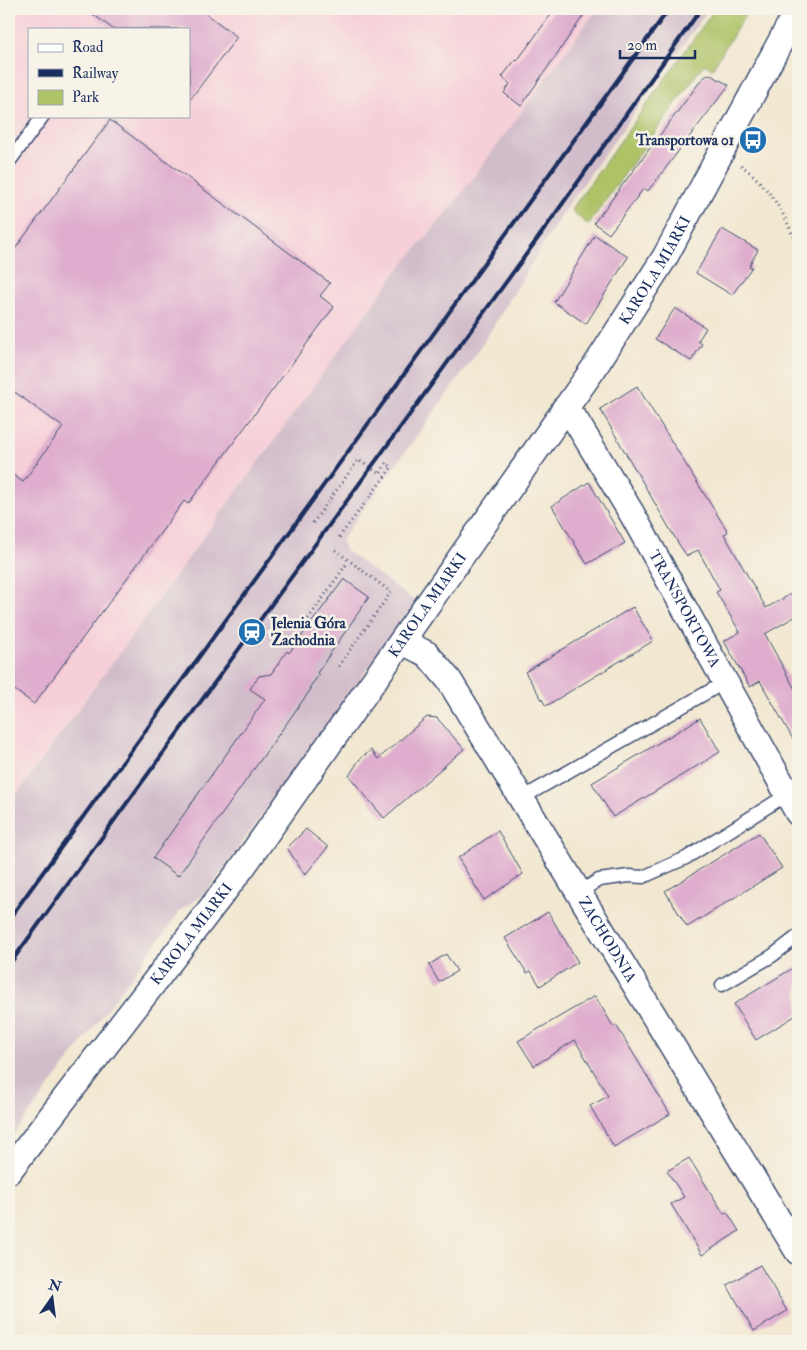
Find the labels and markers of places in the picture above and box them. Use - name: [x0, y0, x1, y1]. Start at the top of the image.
- bus stop icon: Transportowa 01: [738, 125, 768, 155]
- place label: Transportowa 01: [635, 131, 734, 151]
- place label: Jelenia Góra Zachodnia: [270, 614, 347, 650]
- station icon: Jelenia Góra Zachodnia: [237, 617, 267, 647]

